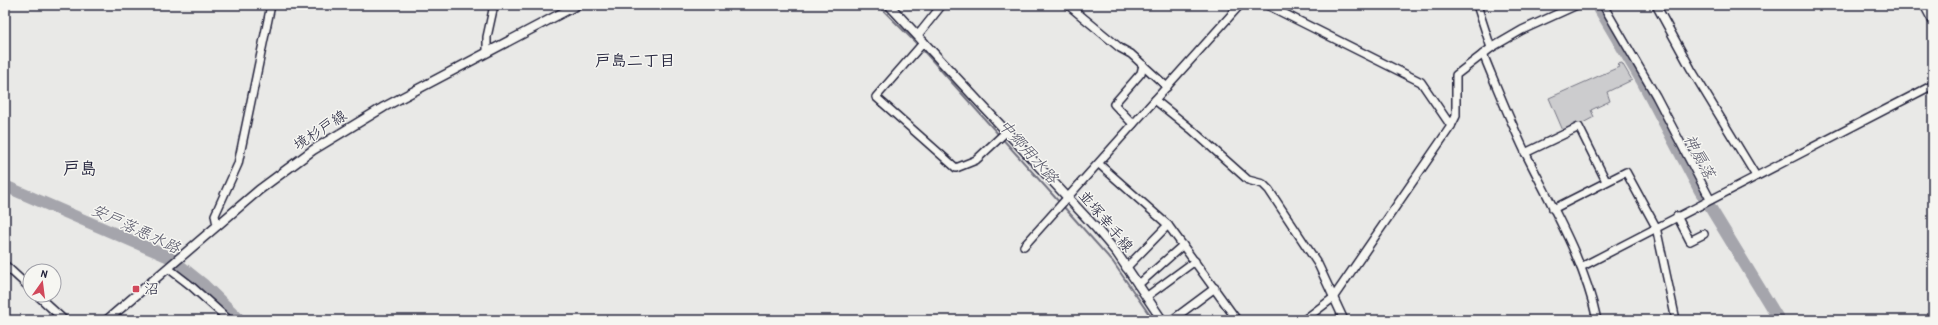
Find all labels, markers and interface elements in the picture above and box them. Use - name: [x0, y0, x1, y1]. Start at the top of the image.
- district label: 戸島二丁目: [595, 49, 675, 71]
- street label: 境杉戸線: [289, 104, 351, 155]
- water label: 中郷用水路: [994, 114, 1065, 189]
- water label: 神扇落: [1679, 130, 1722, 184]
- district label: 戸島: [63, 156, 97, 179]
- street label: 並塚幸手線: [1074, 185, 1139, 256]
- water label: 安戸落悪水路: [88, 198, 185, 259]
- north arrow: [22, 263, 62, 303]
- text: N: [40, 266, 49, 281]
- place label: 沼: [144, 278, 159, 299]
- marker: 沼: [131, 284, 141, 294]

